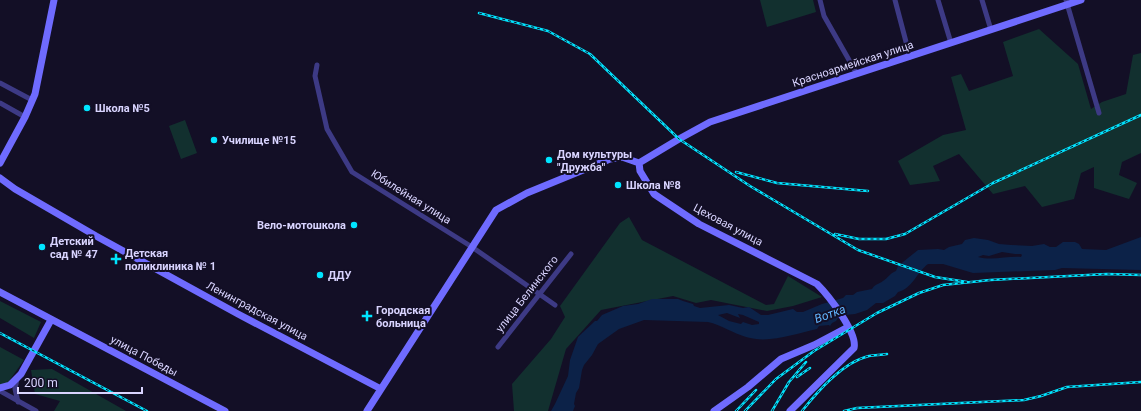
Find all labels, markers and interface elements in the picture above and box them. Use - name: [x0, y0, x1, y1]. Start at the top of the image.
- street label: Красноармейская улица: [791, 38, 915, 90]
- place label: Школа №5: [95, 102, 150, 115]
- marker: Школа №5: [82, 103, 92, 113]
- place label: Училище №15: [222, 134, 296, 147]
- marker: Училище №15: [209, 135, 219, 145]
- place label: Дом культуры "Дружба": [557, 148, 632, 174]
- marker: Дом культуры "Дружба": [544, 155, 554, 165]
- street label: Юбилейная улица: [369, 167, 453, 227]
- place label: Школа №8: [626, 179, 681, 192]
- marker: Школа №8: [613, 180, 623, 190]
- street label: Цеховая улица: [691, 201, 765, 249]
- place label: Вело-мотошкола: [257, 219, 346, 232]
- marker: Вело-мотошкола: [349, 220, 359, 230]
- place label: Детский сад № 47: [50, 235, 98, 261]
- marker: Детский сад № 47: [37, 242, 47, 252]
- place label: Детская поликлиника № 1: [125, 247, 216, 273]
- marker: Детская поликлиника № 1: [110, 253, 122, 265]
- street label: улица Белинского: [493, 253, 561, 335]
- place label: ДДУ: [328, 269, 352, 282]
- marker: ДДУ: [315, 270, 325, 280]
- street label: Ленинградская улица: [204, 279, 310, 343]
- water label: Вотка: [813, 302, 847, 326]
- place label: Городская больница: [376, 304, 430, 330]
- marker: Городская больница: [361, 310, 373, 322]
- street label: улица Победы: [108, 333, 180, 379]
- scale bar: [18, 369, 142, 395]
- text: 200 m: [24, 376, 58, 390]

